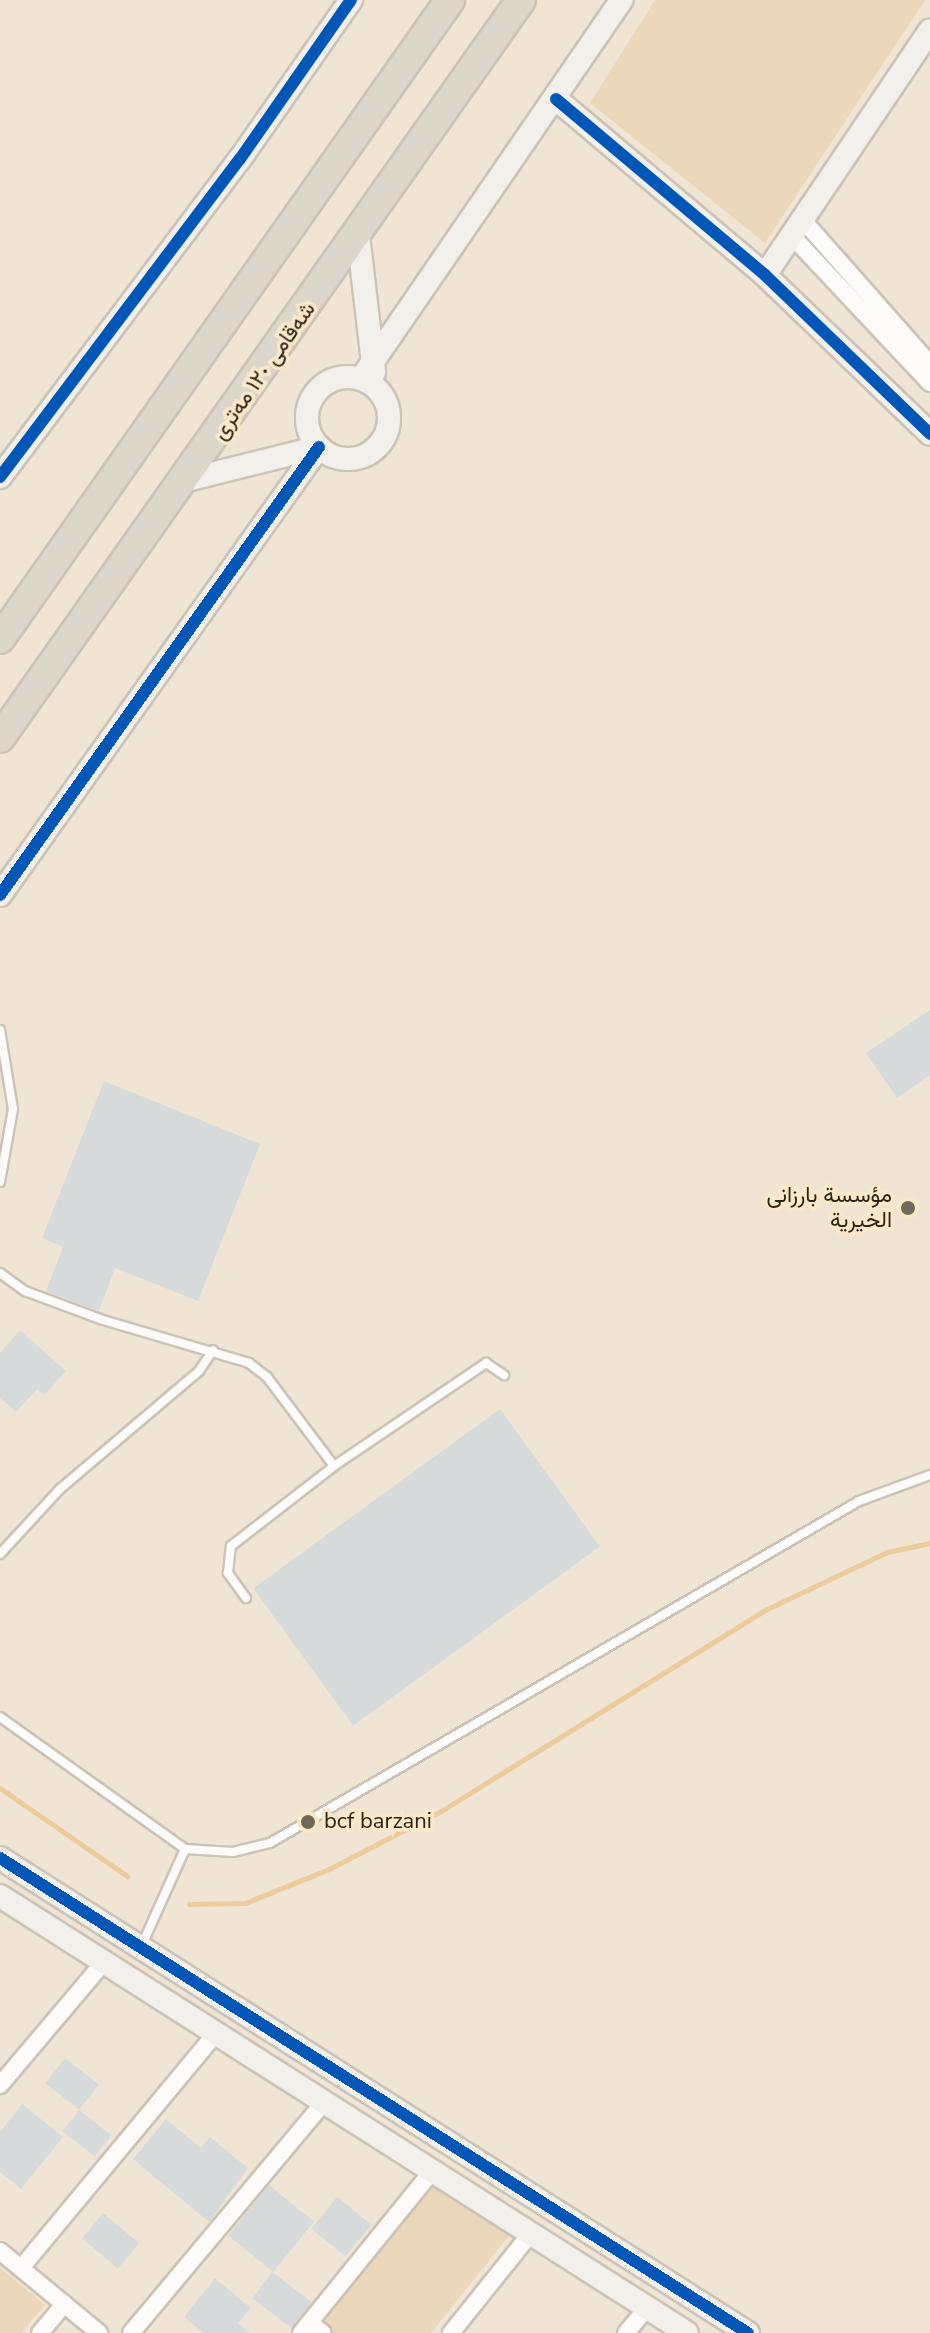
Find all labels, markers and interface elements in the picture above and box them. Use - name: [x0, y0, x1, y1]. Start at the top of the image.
- street label: شەقامی ١٢٠ مەتری: [207, 297, 321, 445]
- place label: مؤسسة بارزانی الخیریة: [766, 1182, 892, 1234]
- marker: مؤسسة بارزانی الخیریة: [899, 1199, 917, 1217]
- place label: bcf barzani: [324, 1809, 432, 1835]
- marker: bcf barzani: [299, 1813, 317, 1831]

